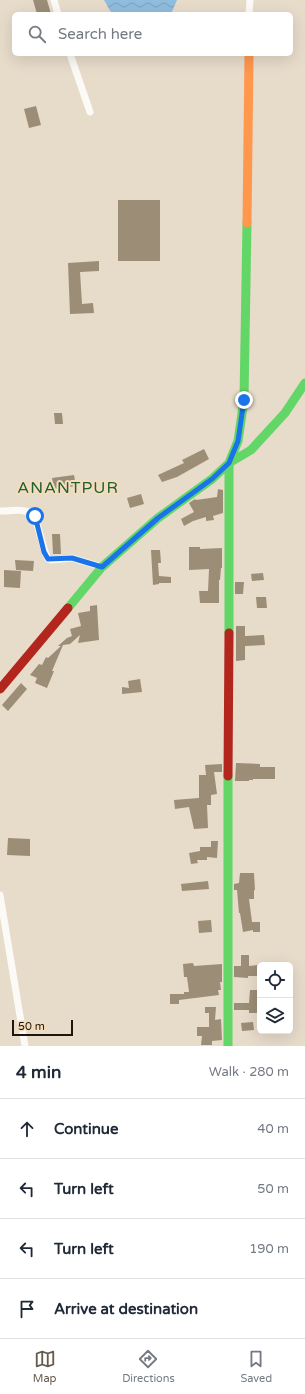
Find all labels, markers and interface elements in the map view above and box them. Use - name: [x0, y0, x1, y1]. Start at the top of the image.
- search box: [12, 12, 293, 56]
- icon: search: [26, 23, 48, 45]
- text: Search here: [58, 25, 142, 43]
- route end: [235, 391, 253, 409]
- district label: ANANTPUR: [17, 478, 119, 498]
- route start: [26, 507, 44, 525]
- map controls: [257, 962, 293, 1034]
- button: locate: [257, 962, 293, 998]
- button: layers: [257, 998, 293, 1034]
- scale bar: [12, 1018, 73, 1037]
- text: 50 m: [18, 1020, 45, 1033]
- text: 4 min: [16, 1062, 61, 1083]
- text: Walk · 280 m: [209, 1064, 289, 1080]
- icon: ahead: [16, 1118, 38, 1140]
- text: Continue: [54, 1120, 118, 1138]
- text: 40 m: [257, 1121, 289, 1137]
- icon: left: [16, 1178, 38, 1200]
- text: Turn left: [54, 1180, 114, 1198]
- text: 50 m: [257, 1181, 289, 1197]
- icon: left: [16, 1238, 38, 1260]
- text: Turn left: [54, 1240, 114, 1258]
- text: 190 m: [249, 1241, 289, 1257]
- icon: arrive: [16, 1298, 38, 1320]
- text: Arrive at destination: [54, 1300, 198, 1318]
- tab: Map: [33, 1348, 57, 1385]
- tab: Directions: [122, 1348, 175, 1385]
- tab: Saved: [240, 1348, 272, 1385]

